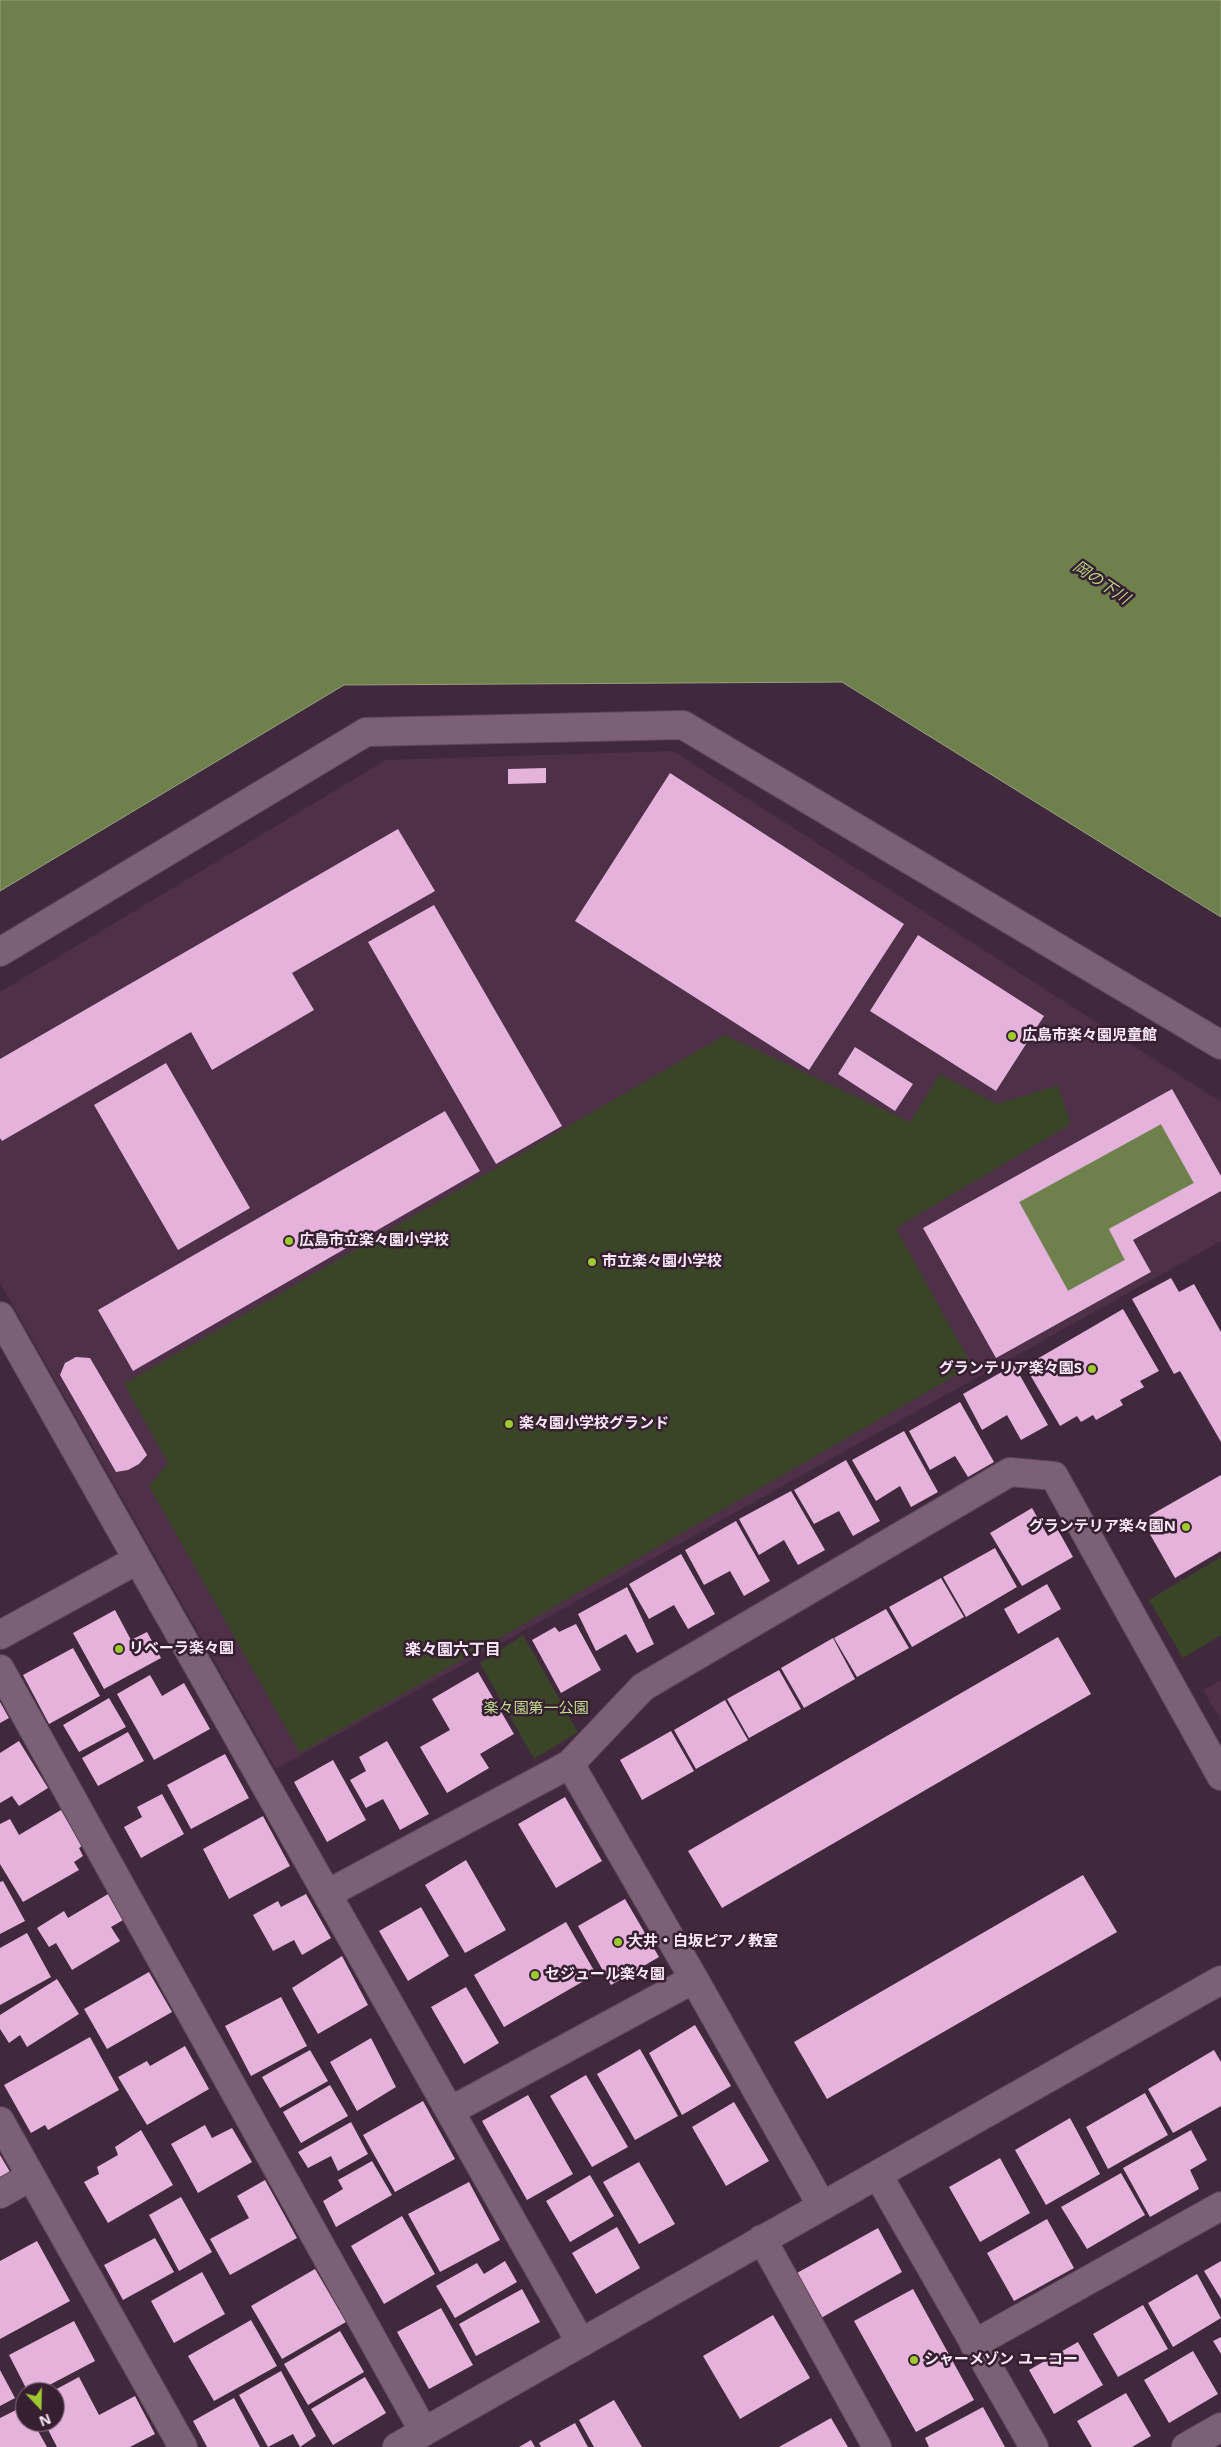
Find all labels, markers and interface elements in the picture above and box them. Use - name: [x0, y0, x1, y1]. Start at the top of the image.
- water label: 岡の下川: [1069, 557, 1133, 609]
- place label: 広島市楽々園児童館: [1022, 1027, 1157, 1045]
- marker: 広島市楽々園児童館: [1006, 1030, 1018, 1042]
- place label: 広島市立楽々園小学校: [299, 1232, 449, 1250]
- marker: 広島市立楽々園小学校: [283, 1235, 295, 1247]
- place label: 市立楽々園小学校: [602, 1253, 722, 1271]
- marker: 市立楽々園小学校: [586, 1256, 598, 1268]
- place label: グランテリア楽々園S: [939, 1360, 1082, 1378]
- marker: グランテリア楽々園S: [1086, 1363, 1098, 1375]
- place label: 楽々園小学校グランド: [519, 1415, 669, 1433]
- marker: 楽々園小学校グランド: [503, 1418, 515, 1430]
- place label: グランテリア楽々園N: [1029, 1518, 1176, 1536]
- marker: グランテリア楽々園N: [1180, 1521, 1192, 1533]
- place label: リベーラ楽々園: [129, 1640, 234, 1658]
- district label: 楽々園六丁目: [405, 1640, 501, 1660]
- marker: リベーラ楽々園: [113, 1643, 125, 1655]
- park label: 楽々園第一公園: [484, 1700, 588, 1718]
- place label: 大井・白坂ピアノ教室: [628, 1933, 778, 1951]
- marker: 大井・白坂ピアノ教室: [612, 1936, 624, 1948]
- place label: セジュール楽々園: [545, 1966, 665, 1984]
- marker: セジュール楽々園: [529, 1969, 541, 1981]
- place label: シャーメゾン ユーコー: [924, 2351, 1078, 2369]
- marker: シャーメゾン ユーコー: [908, 2354, 920, 2366]
- north arrow: [15, 2382, 65, 2432]
- text: N: [36, 2410, 54, 2431]

